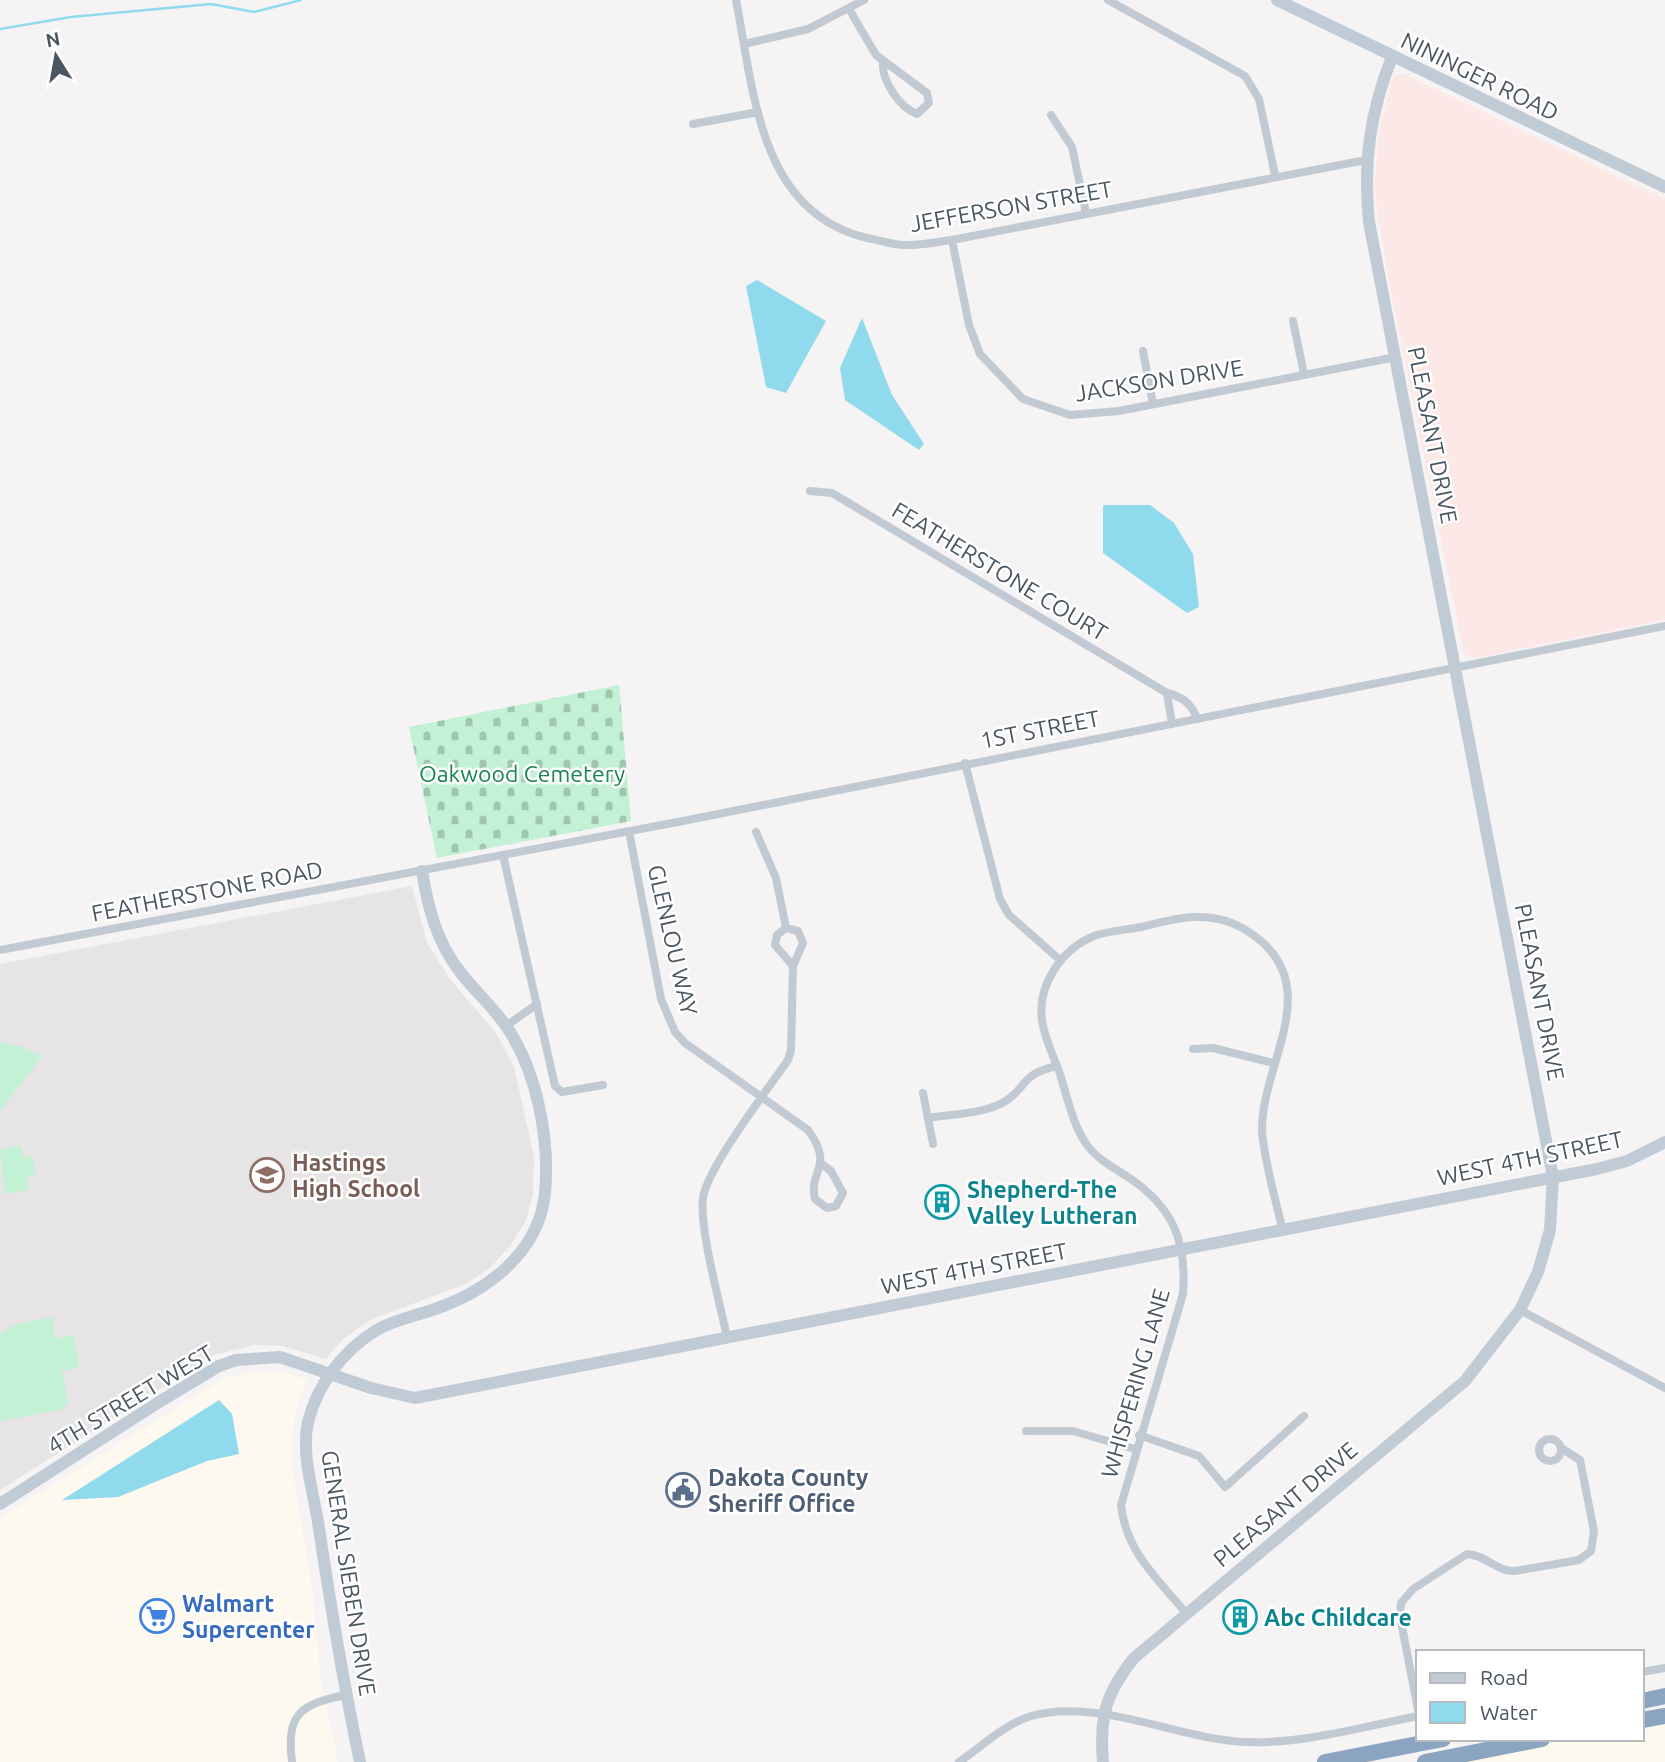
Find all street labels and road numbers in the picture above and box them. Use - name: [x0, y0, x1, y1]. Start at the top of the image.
- street label: NININGER ROAD: [1397, 27, 1563, 125]
- street label: JEFFERSON STREET: [908, 176, 1114, 236]
- street label: PLEASANT DRIVE: [1404, 345, 1462, 525]
- street label: JACKSON DRIVE: [1073, 354, 1245, 406]
- street label: FEATHERSTONE COURT: [888, 497, 1112, 645]
- street label: 1ST STREET: [978, 705, 1102, 753]
- street label: FEATHERSTONE ROAD: [89, 856, 325, 926]
- street label: GLENLOU WAY: [644, 862, 703, 1018]
- street label: PLEASANT DRIVE: [1511, 902, 1569, 1082]
- street label: WEST 4TH STREET: [1435, 1126, 1625, 1190]
- street label: WEST 4TH STREET: [879, 1238, 1069, 1298]
- street label: WHISPERING LANE: [1096, 1286, 1174, 1480]
- street label: 4TH STREET WEST: [43, 1340, 218, 1458]
- street label: PLEASANT DRIVE: [1208, 1437, 1362, 1571]
- street label: GENERAL SIEBEN DRIVE: [317, 1448, 381, 1698]

